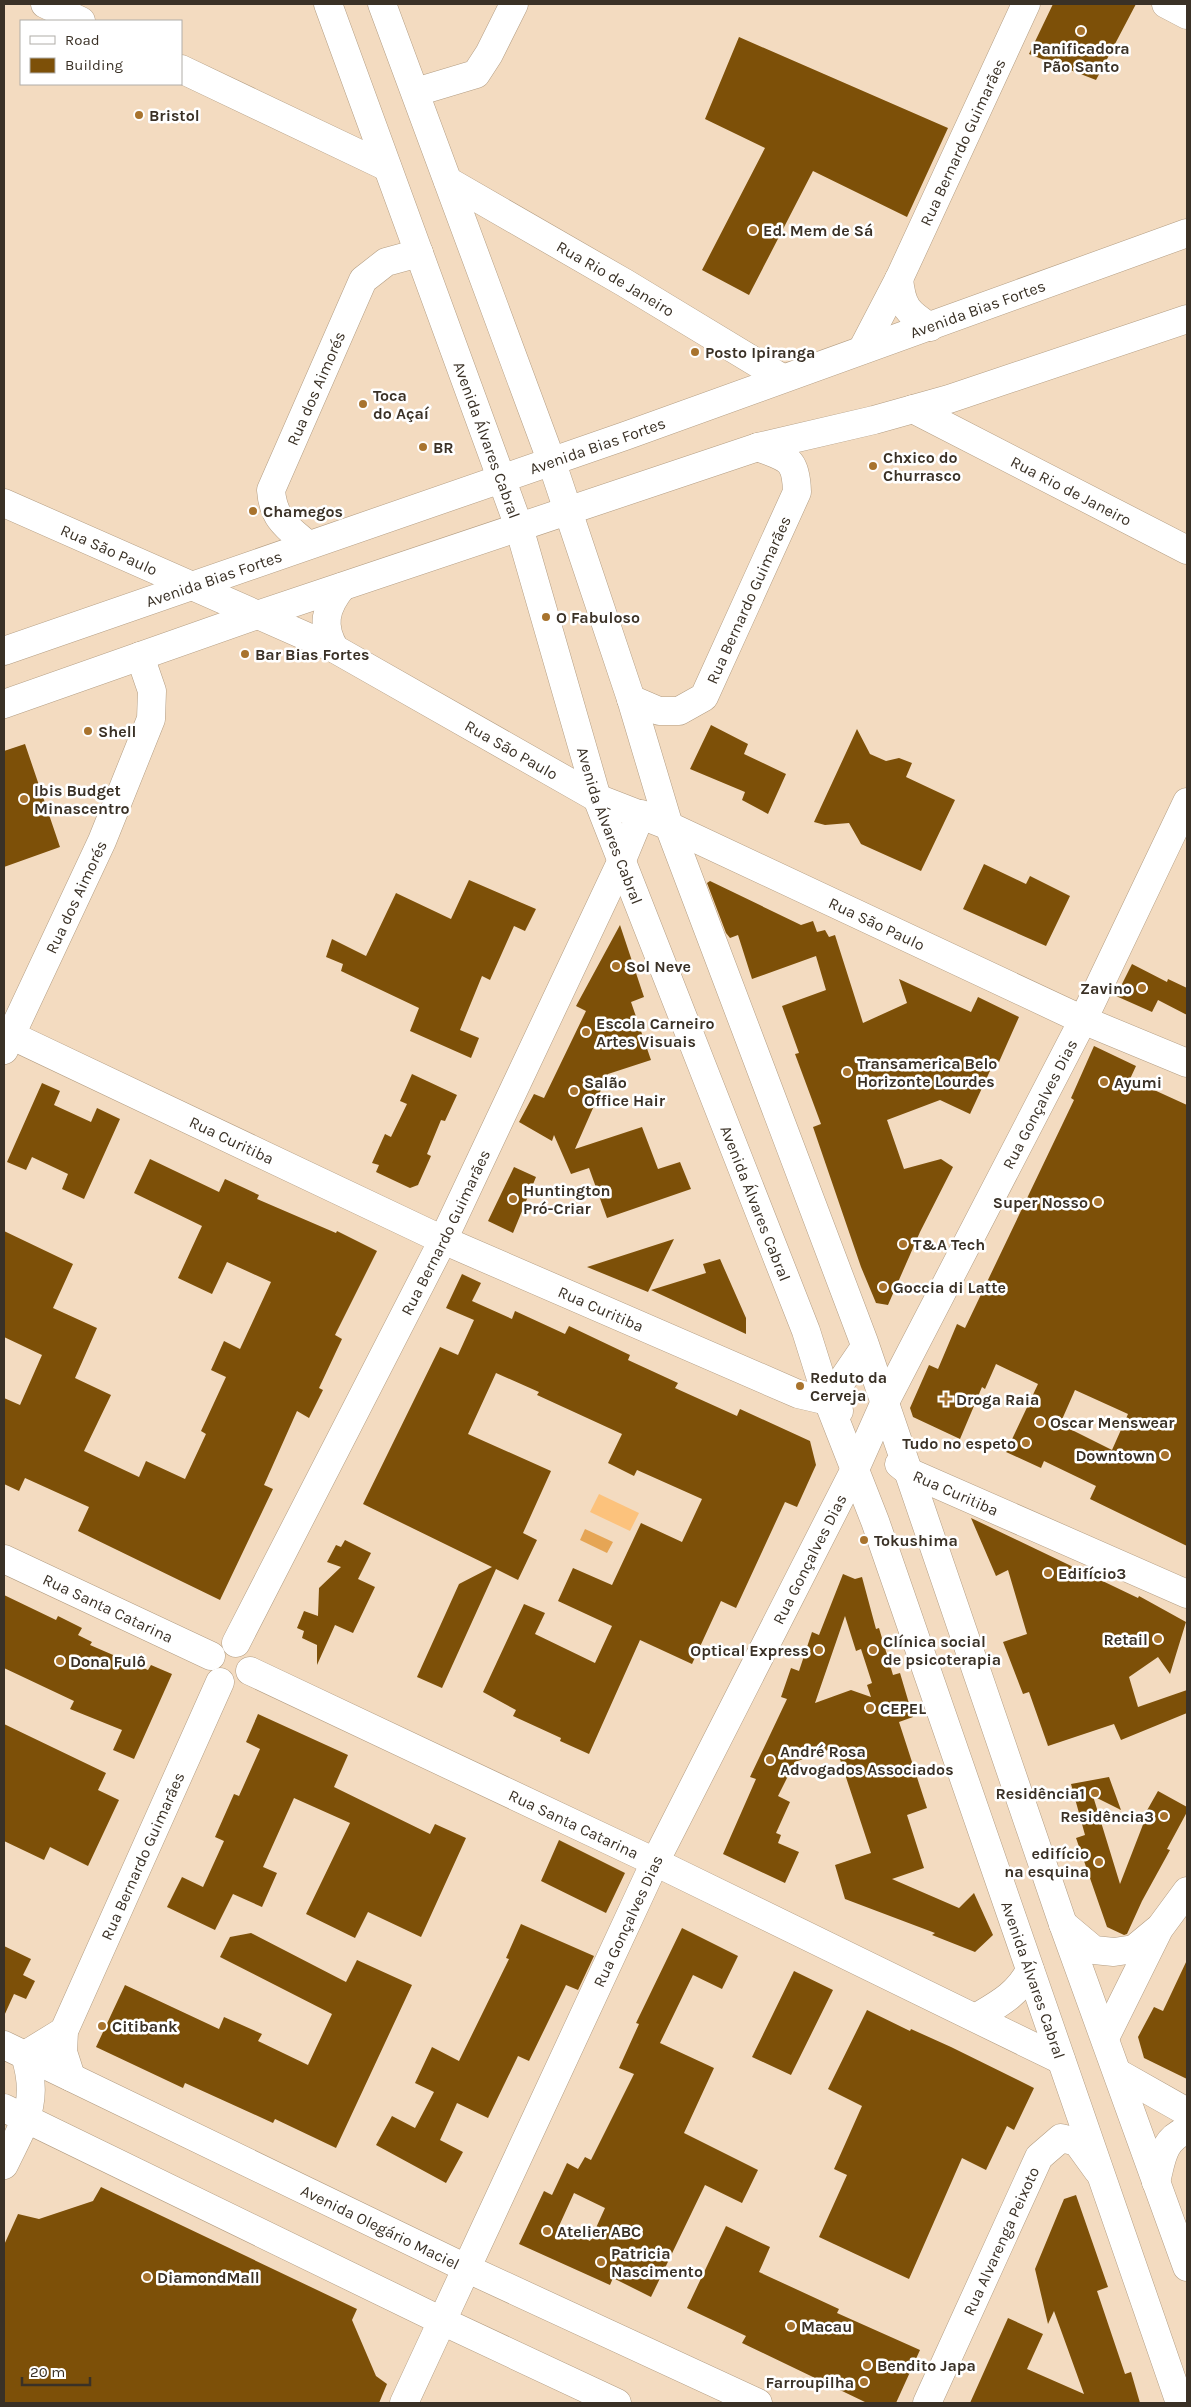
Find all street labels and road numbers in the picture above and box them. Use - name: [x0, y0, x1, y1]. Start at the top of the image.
- street label: Rua Bernardo Guimarães: [915, 55, 1009, 229]
- street label: Rua Rio de Janeiro: [554, 236, 678, 320]
- street label: Avenida Bias Fortes: [907, 276, 1048, 342]
- street label: Rua dos Aimorés: [282, 328, 349, 448]
- street label: Avenida Álvares Cabral: [450, 359, 525, 521]
- street label: Avenida Bias Fortes: [527, 413, 668, 478]
- street label: Rua Rio de Janeiro: [1008, 452, 1135, 529]
- street label: Rua Bernardo Guimarães: [702, 513, 794, 687]
- street label: Rua São Paulo: [58, 520, 161, 579]
- street label: Avenida Bias Fortes: [143, 546, 284, 611]
- street label: Rua São Paulo: [462, 716, 561, 783]
- street label: Avenida Álvares Cabral: [573, 745, 647, 907]
- street label: Rua dos Aimorés: [41, 837, 110, 957]
- street label: Rua São Paulo: [826, 893, 928, 954]
- street label: Rua Gonçalves Dias: [998, 1036, 1081, 1172]
- street label: Rua Curitiba: [186, 1112, 277, 1168]
- street label: Avenida Álvares Cabral: [717, 1123, 795, 1284]
- street label: Rua Bernardo Guimarães: [397, 1146, 494, 1318]
- street label: Rua Curitiba: [555, 1282, 647, 1335]
- street label: Rua Curitiba: [910, 1466, 1002, 1520]
- street label: Rua Gonçalves Dias: [768, 1491, 850, 1627]
- street label: Rua Santa Catarina: [40, 1569, 176, 1646]
- street label: Rua Bernardo Guimarães: [96, 1769, 188, 1943]
- street label: Rua Santa Catarina: [506, 1785, 642, 1862]
- street label: Rua Gonçalves Dias: [589, 1852, 667, 1990]
- street label: Avenida Álvares Cabral: [998, 1898, 1070, 2061]
- street label: Rua Alvarenga Peixoto: [959, 2164, 1043, 2318]
- street label: Avenida Olegário Maciel: [298, 2180, 463, 2273]

